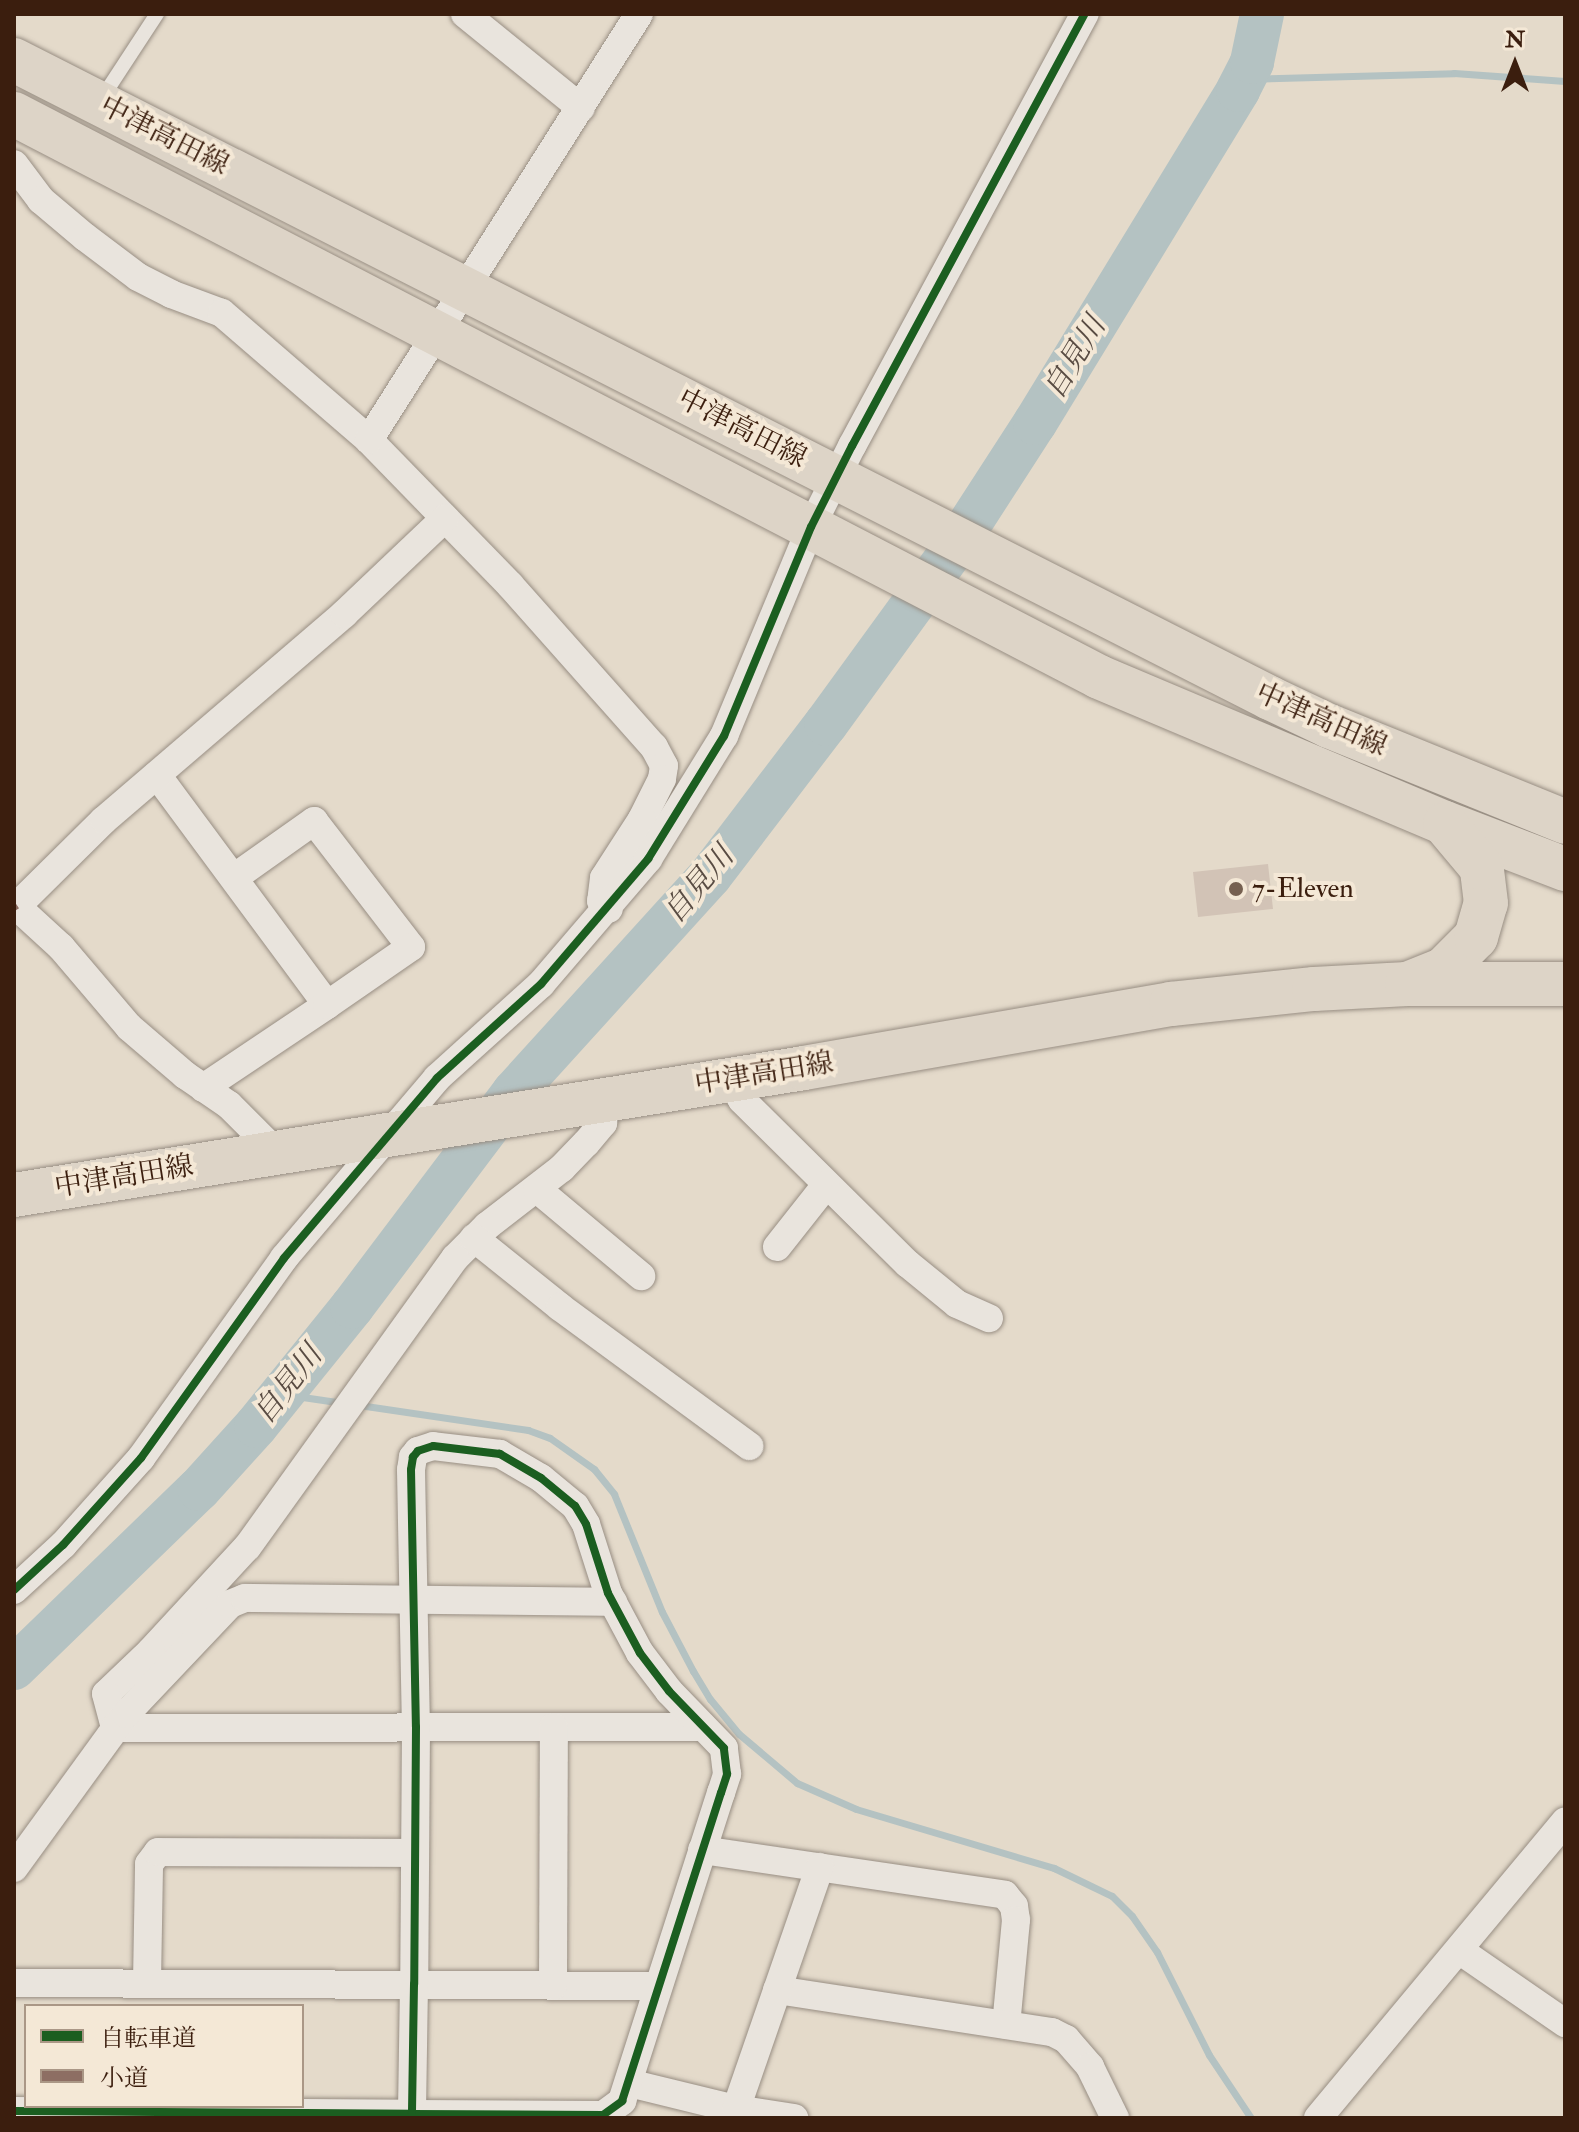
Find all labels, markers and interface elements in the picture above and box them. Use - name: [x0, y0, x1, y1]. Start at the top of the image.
- north arrow: [1475, 24, 1555, 104]
- text: N: [1505, 26, 1525, 54]
- street label: 中津高田線: [94, 89, 234, 183]
- water label: 自見川: [1036, 310, 1114, 406]
- street label: 中津高田線: [672, 382, 812, 476]
- street label: 中津高田線: [1250, 676, 1392, 764]
- water label: 自見川: [656, 839, 742, 931]
- place label: 7-Eleven: [1252, 872, 1354, 906]
- marker: 7-Eleven: [1227, 880, 1245, 898]
- street label: 中津高田線: [692, 1046, 836, 1102]
- street label: 中津高田線: [52, 1149, 196, 1205]
- water label: 自見川: [246, 1338, 330, 1432]
- legend: [24, 2004, 304, 2108]
- text: 自転車道: [100, 2023, 196, 2054]
- text: 小道: [100, 2063, 148, 2094]

